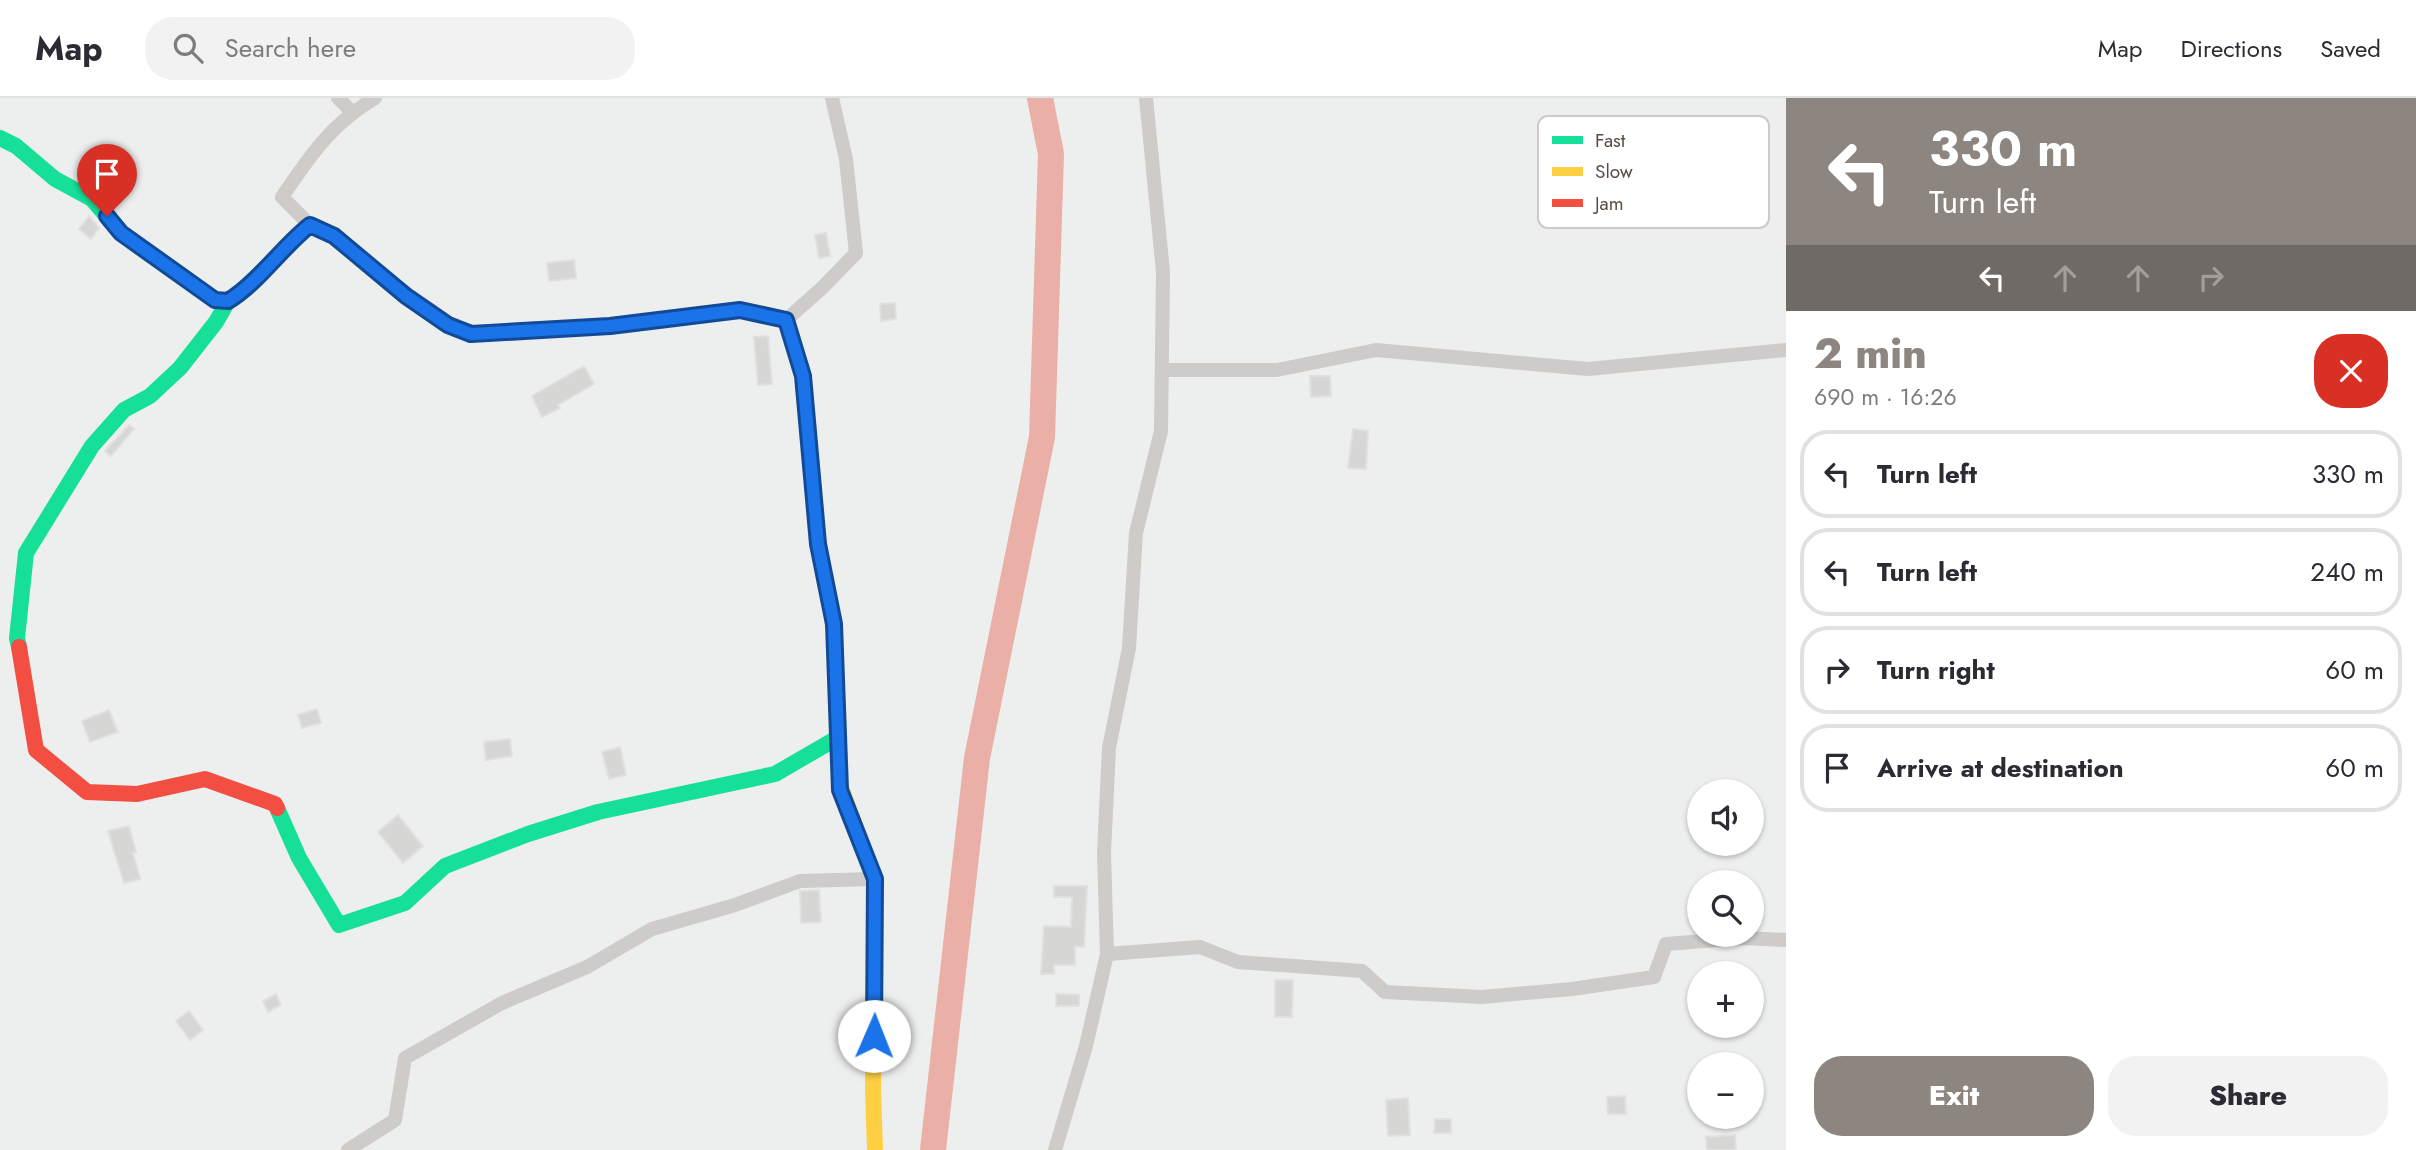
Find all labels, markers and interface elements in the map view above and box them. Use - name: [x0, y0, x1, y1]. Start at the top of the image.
- search box: [145, 17, 635, 80]
- text: Map: [35, 25, 103, 72]
- icon: search: [169, 29, 207, 67]
- text: Search here: [225, 29, 356, 67]
- text: Map: [2098, 31, 2143, 66]
- text: Directions: [2181, 31, 2282, 66]
- text: Saved: [2320, 31, 2381, 66]
- text: 330 m: [1929, 114, 2077, 184]
- legend: [1538, 116, 1769, 228]
- icon: left: [1814, 126, 1905, 217]
- text: Fast: [1595, 127, 1626, 154]
- pin: [77, 144, 137, 216]
- icon: arrive: [88, 155, 126, 193]
- text: Slow: [1595, 158, 1633, 185]
- text: Turn left: [1929, 179, 2036, 225]
- text: Jam: [1592, 190, 1624, 217]
- icon: left: [1973, 259, 2011, 297]
- icon: ahead: [2046, 259, 2084, 297]
- icon: ahead: [2119, 259, 2157, 297]
- icon: right: [2192, 259, 2230, 297]
- text: 2 min: [1814, 323, 1927, 384]
- button: close: [2314, 334, 2388, 408]
- text: 690 m · 16:26: [1814, 380, 1957, 414]
- icon: left: [1818, 455, 1856, 493]
- text: Turn left: [1877, 455, 1977, 493]
- text: 330 m: [2312, 455, 2384, 493]
- icon: left: [1818, 553, 1856, 591]
- text: Turn left: [1877, 553, 1977, 591]
- text: 240 m: [2310, 553, 2384, 591]
- icon: right: [1818, 651, 1856, 689]
- text: Turn right: [1877, 651, 1995, 689]
- text: 60 m: [2325, 651, 2384, 689]
- icon: arrive: [1818, 749, 1856, 787]
- text: Arrive at destination: [1877, 749, 2124, 787]
- text: 60 m: [2325, 749, 2384, 787]
- map controls: [1687, 779, 1764, 1129]
- button: sound: [1687, 779, 1764, 856]
- button: search: [1687, 870, 1764, 947]
- button: +: [1687, 961, 1764, 1038]
- position arrow: [837, 999, 911, 1073]
- button: −: [1687, 1052, 1764, 1129]
- button: Exit: [1814, 1056, 2094, 1136]
- button: Share: [2108, 1056, 2388, 1136]

